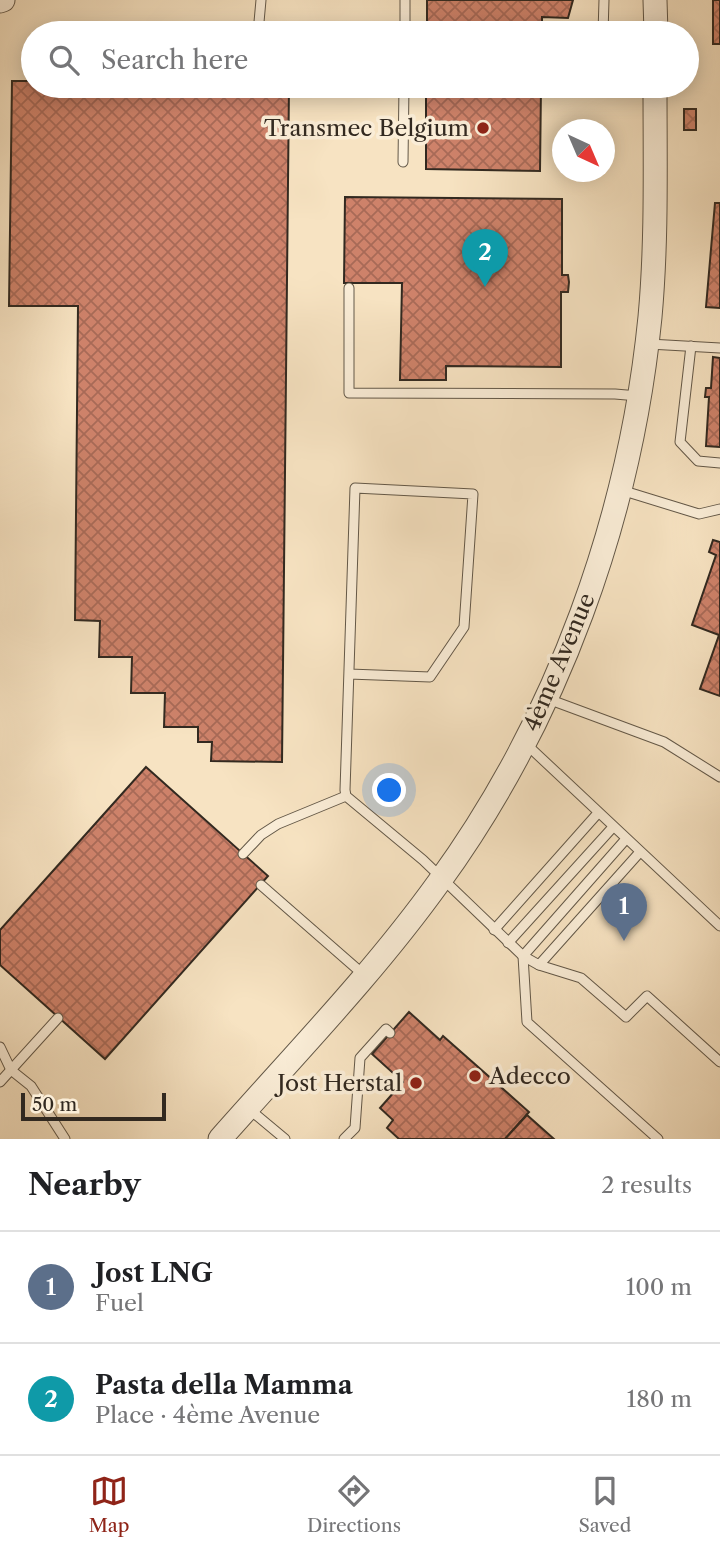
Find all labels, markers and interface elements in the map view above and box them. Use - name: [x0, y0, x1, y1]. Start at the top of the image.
- search box: [21, 21, 699, 98]
- icon: search: [45, 41, 83, 79]
- text: Search here: [101, 44, 248, 76]
- place label: Transmec Belgium: [264, 114, 469, 142]
- north arrow: [552, 119, 615, 182]
- marker: Transmec Belgium: [475, 120, 491, 136]
- pin: 2: [462, 229, 508, 287]
- street label: 4ème Avenue: [517, 589, 601, 735]
- your location: [372, 773, 406, 807]
- pin: 1: [601, 883, 647, 941]
- place label: Adecco: [488, 1062, 571, 1090]
- marker: Adecco: [467, 1068, 483, 1084]
- place label: Jost Herstal: [274, 1069, 402, 1097]
- marker: Jost Herstal: [408, 1075, 424, 1091]
- scale bar: [21, 1090, 166, 1122]
- text: 50 m: [32, 1093, 77, 1116]
- text: Nearby: [28, 1166, 141, 1203]
- text: 2 results: [601, 1171, 692, 1199]
- text: Jost LNG: [95, 1257, 213, 1289]
- text: 1: [46, 1273, 56, 1301]
- text: 100 m: [626, 1273, 692, 1301]
- text: Fuel: [95, 1289, 144, 1317]
- text: Pasta della Mamma: [95, 1369, 353, 1401]
- text: 2: [44, 1385, 58, 1413]
- text: 180 m: [627, 1385, 692, 1413]
- text: Place · 4ème Avenue: [95, 1401, 320, 1429]
- tab: Map: [89, 1472, 130, 1537]
- tab: Directions: [307, 1472, 401, 1537]
- tab: Saved: [578, 1472, 631, 1537]

